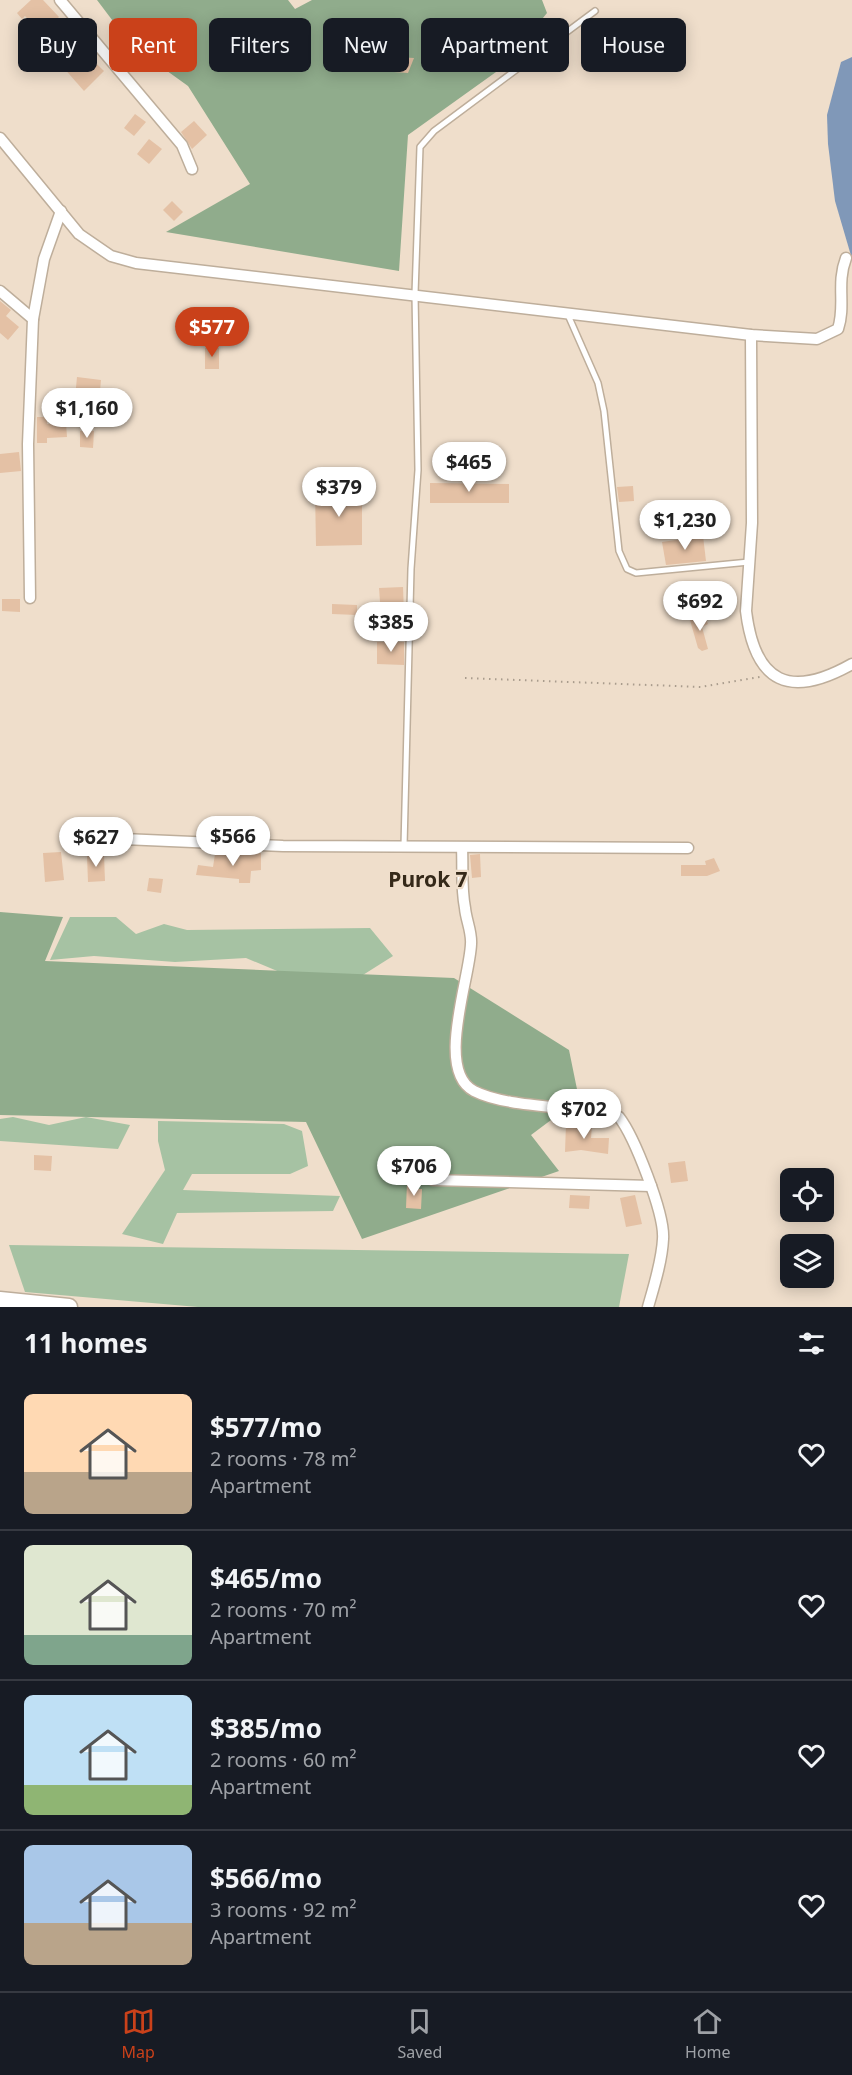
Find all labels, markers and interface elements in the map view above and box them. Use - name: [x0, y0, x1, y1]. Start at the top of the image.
- chip: Buy: [18, 18, 97, 72]
- chip: Rent: [109, 18, 197, 72]
- chip: Filters: [209, 18, 311, 72]
- chip: New: [323, 18, 409, 72]
- chip: Apartment: [421, 18, 569, 72]
- chip: House: [581, 18, 686, 72]
- pin: $577: [176, 307, 248, 358]
- text: $577: [189, 313, 235, 340]
- pin: $1,160: [38, 388, 136, 439]
- text: $1,160: [56, 394, 118, 421]
- pin: $465: [433, 442, 505, 493]
- text: $465: [446, 448, 492, 475]
- pin: $379: [303, 467, 375, 518]
- text: $379: [316, 473, 362, 500]
- pin: $1,230: [636, 500, 734, 551]
- text: $1,230: [654, 506, 716, 533]
- pin: $692: [664, 581, 736, 632]
- text: $692: [677, 587, 723, 614]
- pin: $385: [355, 602, 427, 653]
- text: $385: [368, 608, 414, 635]
- pin: $566: [197, 816, 269, 867]
- pin: $627: [60, 817, 132, 868]
- text: $566: [210, 822, 256, 849]
- text: $627: [73, 823, 119, 850]
- district label: Purok 7: [388, 865, 468, 893]
- pin: $702: [548, 1089, 620, 1140]
- text: $702: [561, 1095, 607, 1122]
- pin: $706: [378, 1146, 450, 1197]
- text: $706: [391, 1152, 437, 1179]
- map controls: [780, 1168, 834, 1288]
- button: locate: [780, 1168, 834, 1222]
- button: layers: [780, 1234, 834, 1288]
- text: 11 homes: [24, 1325, 148, 1361]
- icon: filters: [795, 1327, 828, 1360]
- text: $577/mo: [210, 1409, 322, 1445]
- icon: home: [72, 1418, 144, 1490]
- icon: heart: [795, 1438, 828, 1471]
- text: 2 rooms · 78 m²: [210, 1445, 357, 1472]
- text: Apartment: [210, 1472, 311, 1499]
- text: $465/mo: [210, 1560, 322, 1596]
- icon: home: [72, 1569, 144, 1641]
- icon: heart: [795, 1589, 828, 1622]
- text: 2 rooms · 70 m²: [210, 1596, 357, 1623]
- text: Apartment: [210, 1623, 311, 1650]
- text: $385/mo: [210, 1710, 322, 1746]
- icon: home: [72, 1719, 144, 1791]
- icon: heart: [795, 1739, 828, 1772]
- text: 2 rooms · 60 m²: [210, 1746, 357, 1773]
- text: Apartment: [210, 1773, 311, 1800]
- text: $566/mo: [210, 1860, 322, 1896]
- icon: home: [72, 1869, 144, 1941]
- icon: heart: [795, 1889, 828, 1922]
- text: 3 rooms · 92 m²: [210, 1896, 357, 1923]
- text: Apartment: [210, 1923, 311, 1950]
- tab: Map: [121, 2005, 155, 2063]
- tab: Saved: [398, 2005, 442, 2063]
- tab: Home: [685, 2005, 731, 2063]

